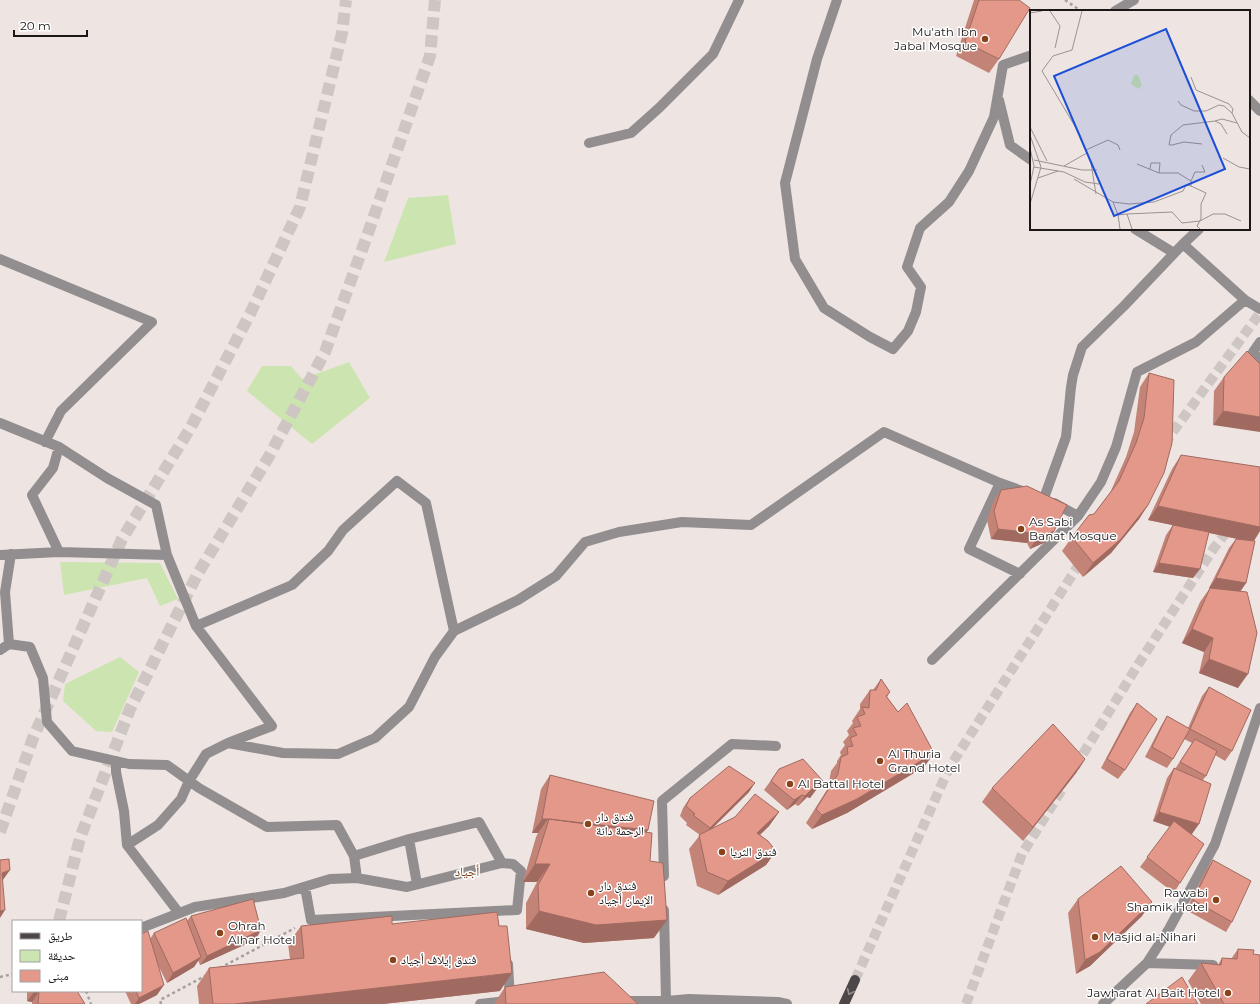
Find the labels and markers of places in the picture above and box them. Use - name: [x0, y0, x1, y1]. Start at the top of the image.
- place label: Mu'ath Ibn Jabal Mosque: [893, 24, 977, 53]
- marker: Mu'ath Ibn Jabal Mosque: [980, 34, 990, 44]
- place label: As Sabi Banat Mosque: [1029, 514, 1117, 543]
- marker: As Sabi Banat Mosque: [1016, 524, 1026, 534]
- place label: Al Thuria Grand Hotel: [888, 746, 960, 775]
- marker: Al Thuria Grand Hotel: [875, 756, 885, 766]
- place label: Al Battal Hotel: [798, 776, 884, 791]
- marker: Al Battal Hotel: [785, 779, 795, 789]
- place label: فندق دار الرحمة دانة: [595, 809, 644, 838]
- marker: فندق دار الرحمة دانة: [583, 819, 593, 829]
- place label: فندق الثريا: [730, 844, 777, 859]
- marker: فندق الثريا: [717, 847, 727, 857]
- place label: فندق دار الإيمان أجياد: [598, 878, 653, 907]
- place label: Rawabi Shamik Hotel: [1127, 885, 1208, 914]
- marker: فندق دار الإيمان أجياد: [586, 888, 596, 898]
- marker: Rawabi Shamik Hotel: [1211, 895, 1221, 905]
- place label: Ohrah Alhar Hotel: [228, 918, 295, 947]
- marker: Ohrah Alhar Hotel: [215, 928, 225, 938]
- place label: Masjid al-Nihari: [1103, 929, 1196, 944]
- marker: Masjid al-Nihari: [1090, 932, 1100, 942]
- place label: فندق إيلاف أجياد: [401, 952, 477, 968]
- marker: فندق إيلاف أجياد: [388, 955, 398, 965]
- place label: Jawharat Al Bait Hotel: [1086, 985, 1220, 1000]
- marker: Jawharat Al Bait Hotel: [1223, 988, 1233, 998]

